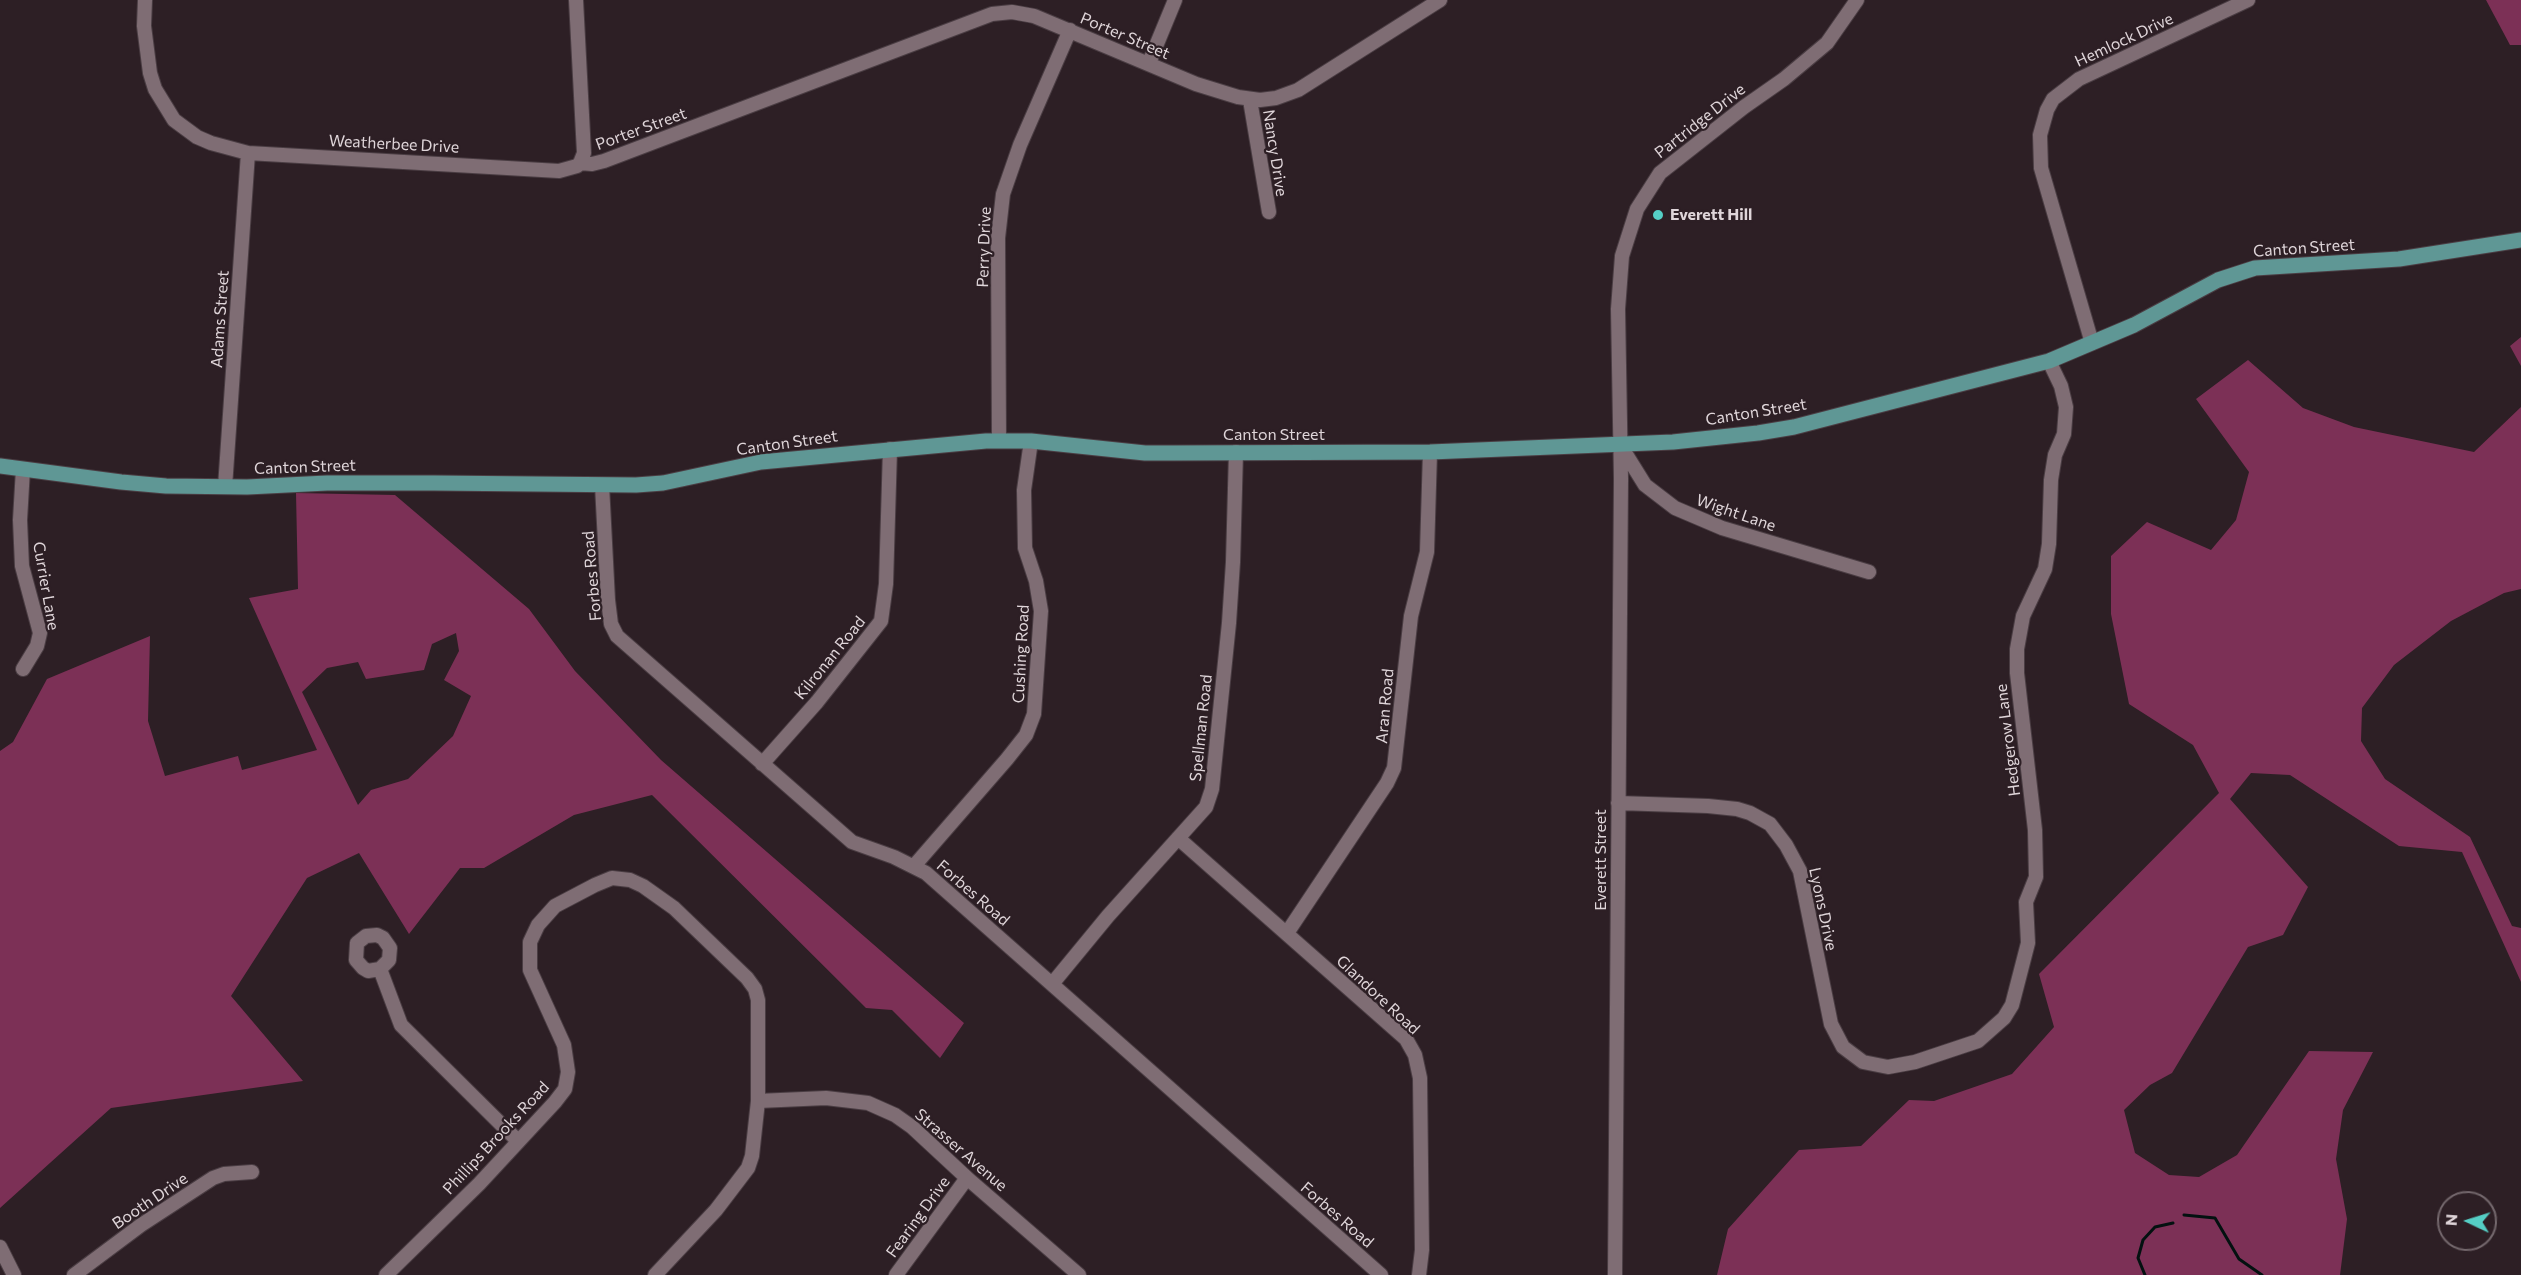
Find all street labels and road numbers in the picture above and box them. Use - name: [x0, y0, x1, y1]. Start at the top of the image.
- street label: Porter Street: [1077, 9, 1173, 63]
- street label: Hemlock Drive: [2072, 9, 2176, 71]
- street label: Partridge Drive: [1651, 80, 1749, 162]
- street label: Porter Street: [593, 104, 689, 154]
- street label: Nancy Drive: [1259, 108, 1291, 198]
- street label: Weatherbee Drive: [328, 131, 460, 157]
- street label: Perry Drive: [973, 206, 995, 288]
- street label: Canton Street: [2252, 235, 2356, 261]
- street label: Adams Street: [207, 270, 233, 368]
- street label: Canton Street: [1704, 395, 1808, 429]
- street label: Canton Street: [1223, 425, 1325, 445]
- street label: Canton Street: [735, 426, 839, 460]
- street label: Canton Street: [254, 456, 356, 478]
- street label: Wight Lane: [1694, 490, 1778, 536]
- street label: Forbes Road: [578, 530, 606, 622]
- street label: Currier Lane: [29, 540, 63, 632]
- street label: Cushing Road: [1009, 604, 1033, 704]
- street label: Kilronan Road: [791, 612, 869, 704]
- street label: Aran Road: [1372, 668, 1398, 744]
- street label: Spellman Road: [1186, 674, 1216, 782]
- street label: Hedgerow Lane: [1992, 683, 2024, 797]
- street label: Everett Street: [1591, 809, 1611, 911]
- street label: Forbes Road: [933, 856, 1013, 930]
- street label: Lyons Drive: [1805, 866, 1841, 952]
- street label: Glandore Road: [1332, 951, 1424, 1039]
- street label: Phillips Brooks Road: [439, 1078, 553, 1198]
- street label: Strasser Avenue: [911, 1105, 1011, 1195]
- street label: Booth Drive: [109, 1169, 191, 1233]
- street label: Fearing Drive: [882, 1173, 954, 1261]
- street label: Forbes Road: [1297, 1178, 1377, 1252]

